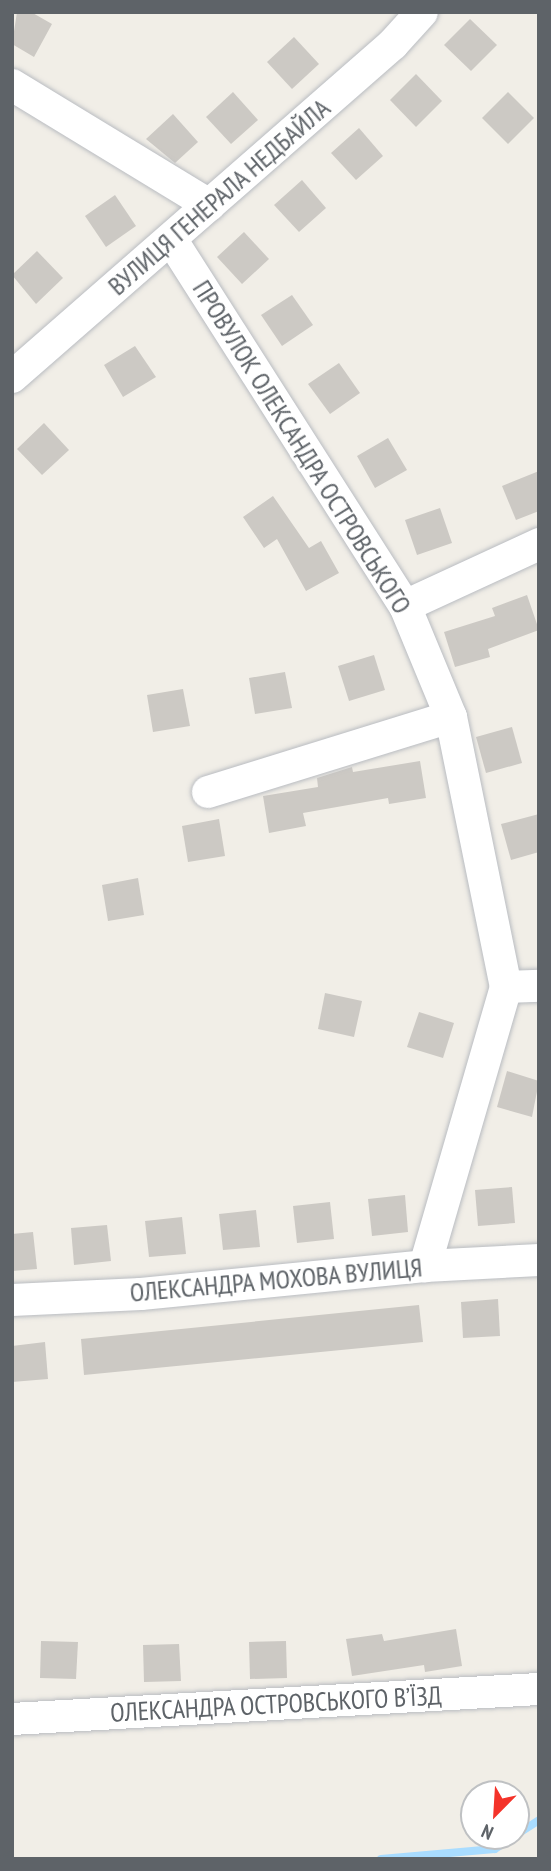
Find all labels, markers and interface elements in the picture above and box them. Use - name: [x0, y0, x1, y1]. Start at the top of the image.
- street label: ВУЛИЦЯ ГЕНЕРАЛА НЕДБАЙЛА: [102, 92, 336, 302]
- street label: ПРОВУЛОК ОЛЕКСАНДРА ОСТРОВСЬКОГО: [186, 274, 418, 620]
- street label: ОЛЕКСАНДРА МОХОВА ВУЛИЦЯ: [128, 1252, 424, 1308]
- street label: ОЛЕКСАНДРА ОСТРОВСЬКОГО В’ЇЗД: [109, 1680, 443, 1728]
- north arrow: [460, 1780, 530, 1850]
- text: N: [478, 1819, 497, 1845]

